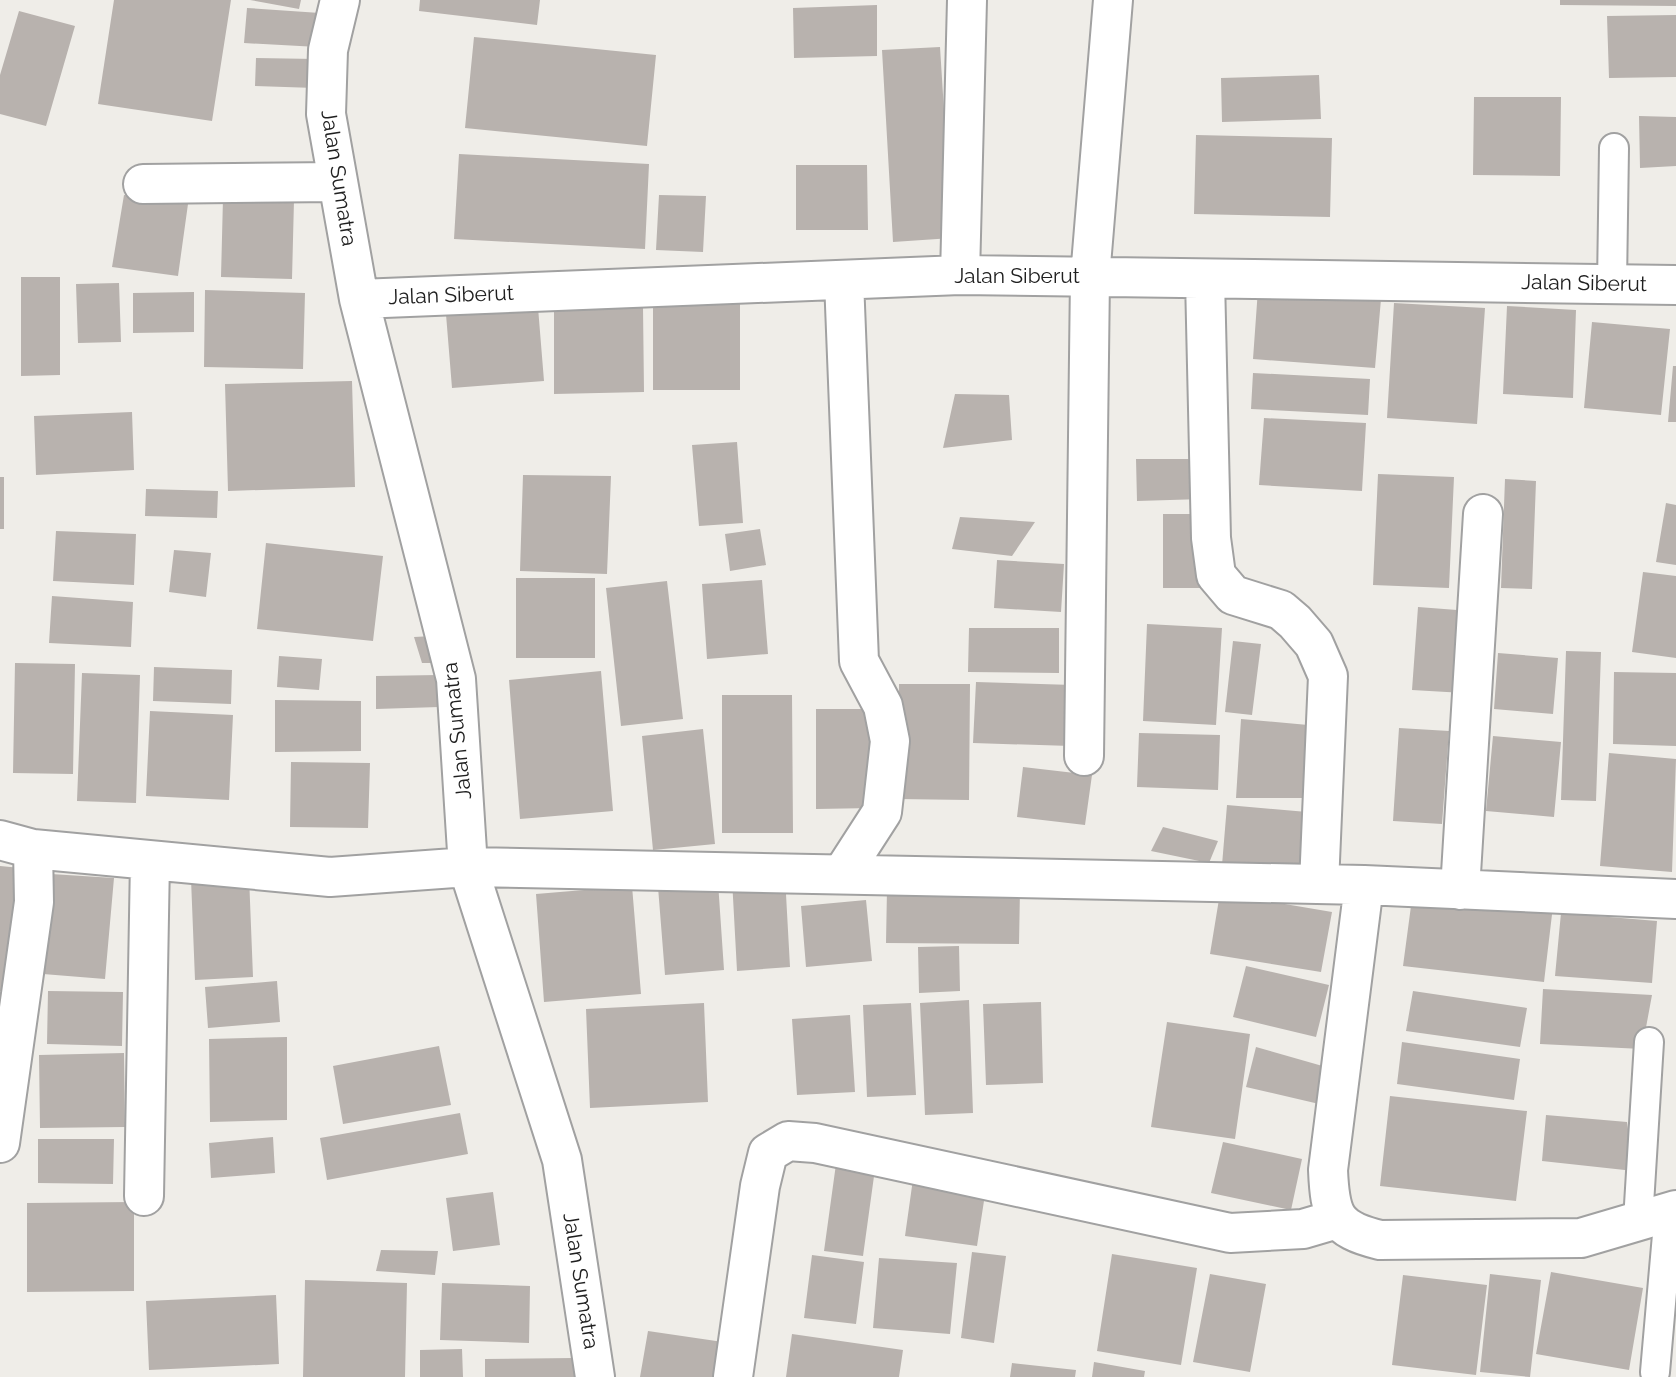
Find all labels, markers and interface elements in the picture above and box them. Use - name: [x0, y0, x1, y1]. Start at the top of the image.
- street label: Jalan Sumatra: [316, 108, 363, 248]
- street label: Jalan Siberut: [954, 263, 1080, 288]
- street label: Jalan Siberut: [1521, 269, 1647, 296]
- street label: Jalan Siberut: [388, 280, 514, 309]
- street label: Jalan Sumatra: [437, 661, 476, 801]
- street label: Jalan Sumatra: [558, 1211, 605, 1351]

